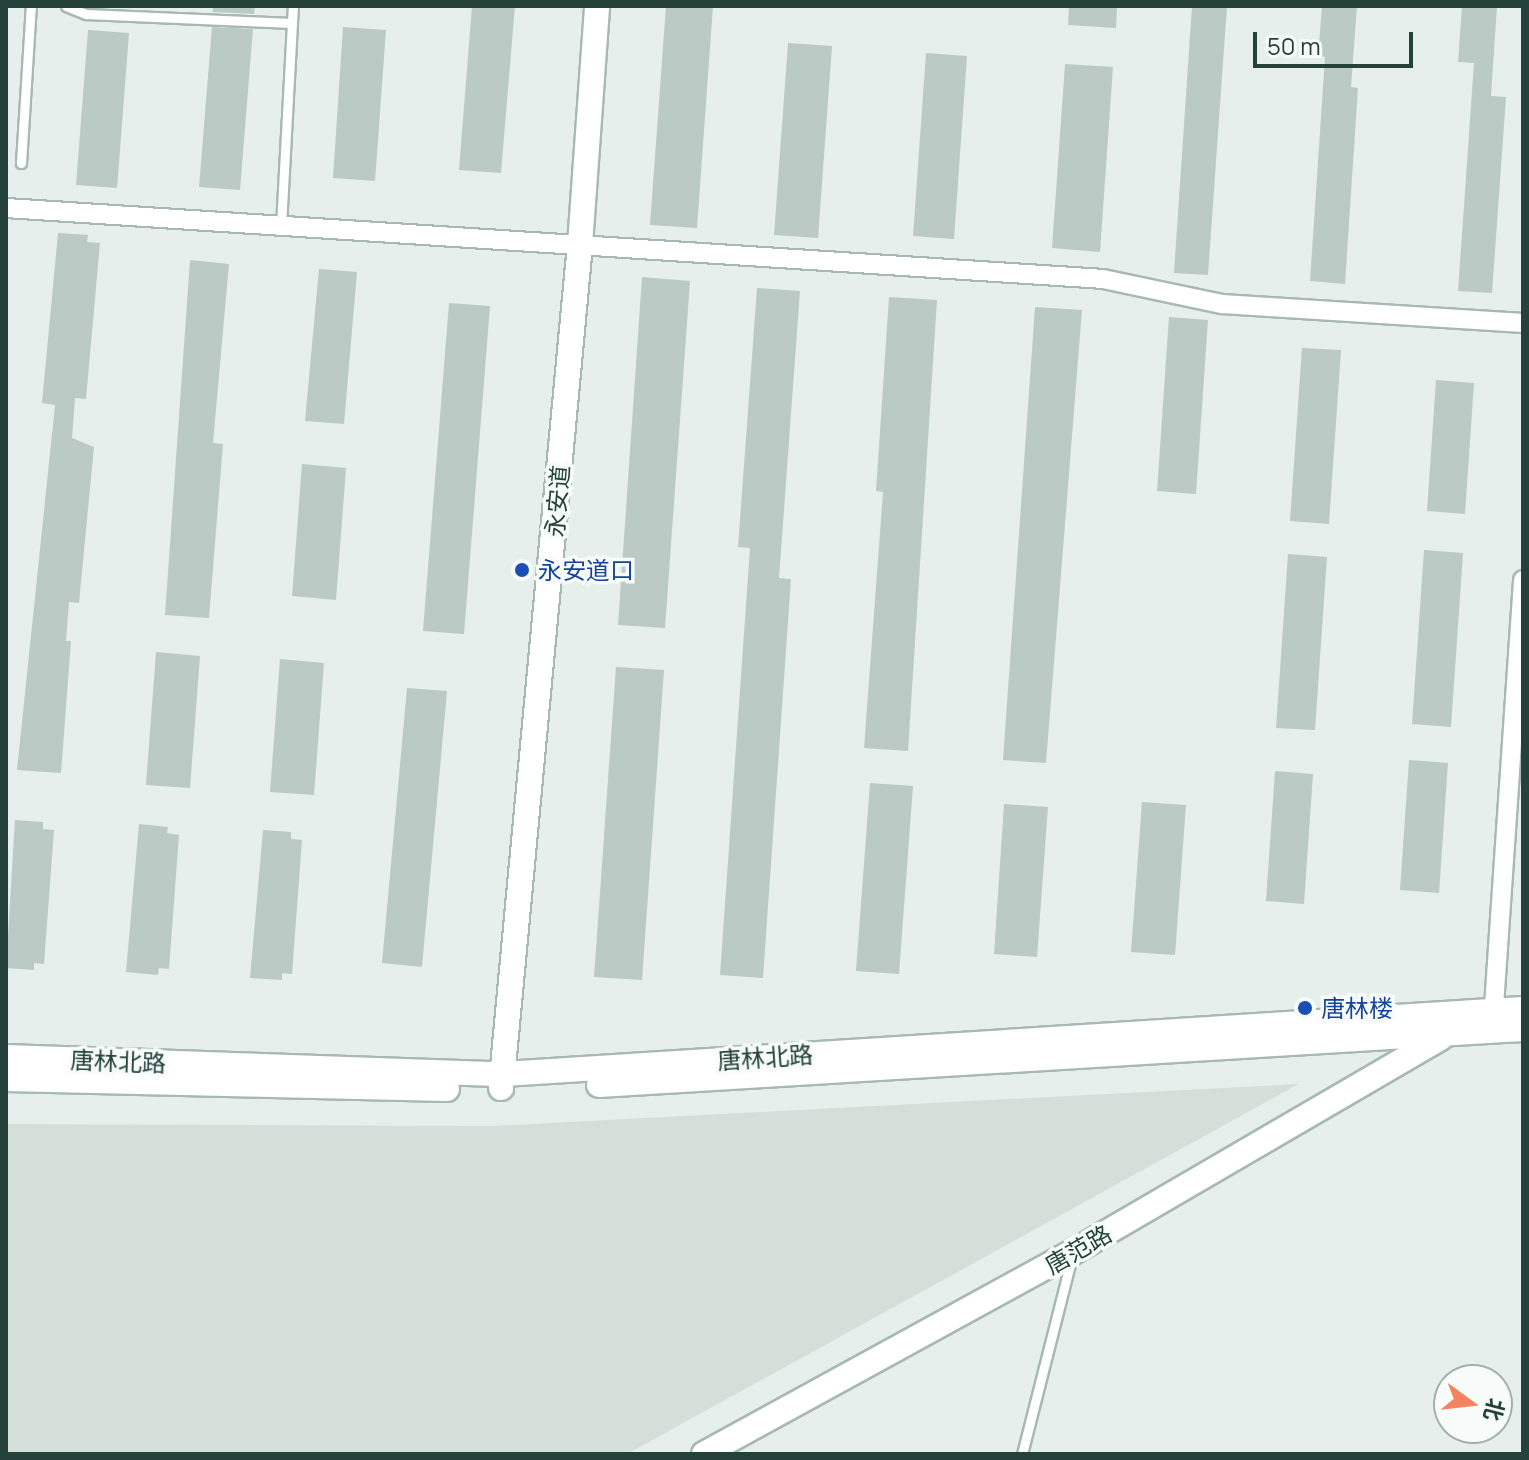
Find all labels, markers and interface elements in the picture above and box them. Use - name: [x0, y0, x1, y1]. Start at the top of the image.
- scale bar: [1257, 16, 1417, 66]
- text: 50 m: [1267, 29, 1321, 62]
- street label: 永安道: [540, 464, 574, 538]
- place label: 永安道口: [538, 556, 634, 584]
- marker: 永安道口: [513, 561, 531, 579]
- place label: 唐林楼: [1321, 994, 1393, 1022]
- marker: 唐林楼: [1296, 999, 1314, 1017]
- street label: 唐林北路: [716, 1039, 814, 1075]
- street label: 唐林北路: [70, 1045, 166, 1077]
- street label: 唐范路: [1040, 1219, 1116, 1279]
- north arrow: [1433, 1364, 1513, 1444]
- text: 北: [1477, 1395, 1512, 1424]

